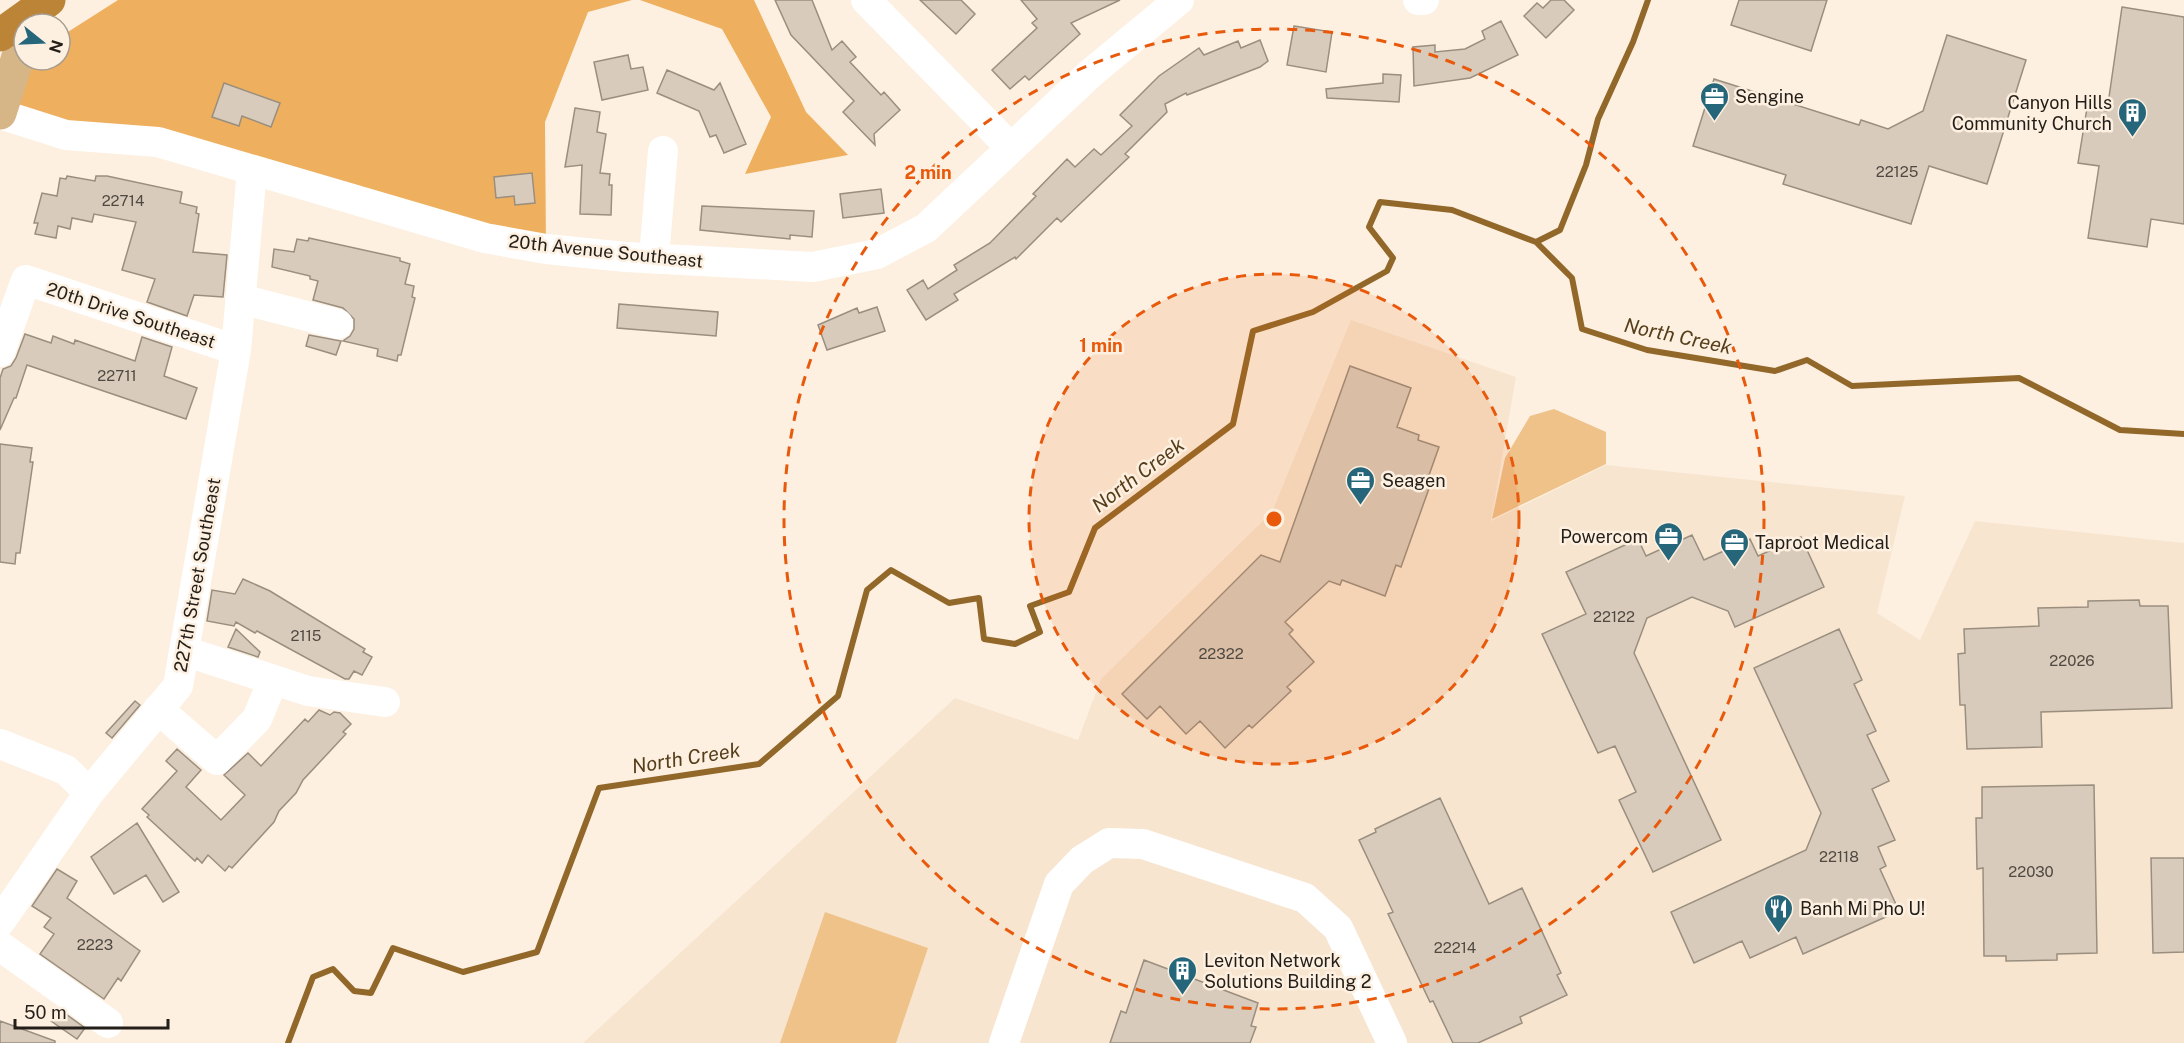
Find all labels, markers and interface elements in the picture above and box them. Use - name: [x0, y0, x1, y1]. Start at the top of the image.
- north arrow: [12, 12, 72, 72]
- text: N: [45, 38, 67, 55]
- office icon: Sengine: [1698, 80, 1730, 122]
- place label: Sengine: [1735, 86, 1804, 107]
- place label: Canyon Hills Community Church: [1952, 92, 2112, 134]
- building icon: Canyon Hills Community Church: [2117, 96, 2149, 138]
- text: 2 min: [904, 162, 952, 183]
- house number: 22125: [1876, 163, 1918, 180]
- house number: 22714: [102, 192, 144, 209]
- street label: 20th Avenue Southeast: [508, 230, 704, 272]
- street label: 20th Drive Southeast: [44, 278, 218, 352]
- water label: North Creek: [1622, 313, 1734, 359]
- text: 1 min: [1079, 335, 1123, 356]
- house number: 22711: [97, 367, 137, 384]
- water label: North Creek: [1087, 432, 1189, 518]
- office icon: Seagen: [1345, 464, 1377, 506]
- place label: Seagen: [1382, 470, 1446, 491]
- street label: 227th Street Southeast: [170, 476, 224, 674]
- centre of rings: [1264, 509, 1284, 529]
- office icon: Powercom: [1653, 520, 1685, 562]
- place label: Powercom: [1560, 526, 1648, 547]
- office icon: Taproot Medical: [1718, 526, 1750, 568]
- place label: Taproot Medical: [1755, 532, 1890, 553]
- house number: 22122: [1593, 608, 1635, 625]
- house number: 2115: [291, 627, 321, 644]
- house number: 22322: [1198, 645, 1244, 662]
- house number: 22026: [2049, 652, 2095, 669]
- water label: North Creek: [630, 738, 742, 778]
- house number: 22118: [1819, 848, 1859, 865]
- house number: 22030: [2008, 863, 2054, 880]
- restaurant icon: Banh Mi Pho U!: [1763, 892, 1795, 934]
- place label: Banh Mi Pho U!: [1800, 898, 1925, 919]
- house number: 2223: [77, 936, 113, 953]
- house number: 22214: [1434, 939, 1476, 956]
- place label: Leviton Network Solutions Building 2: [1204, 950, 1372, 992]
- building icon: Leviton Network Solutions Building 2: [1167, 954, 1199, 996]
- scale bar: [15, 992, 168, 1030]
- text: 50 m: [24, 1002, 67, 1023]

